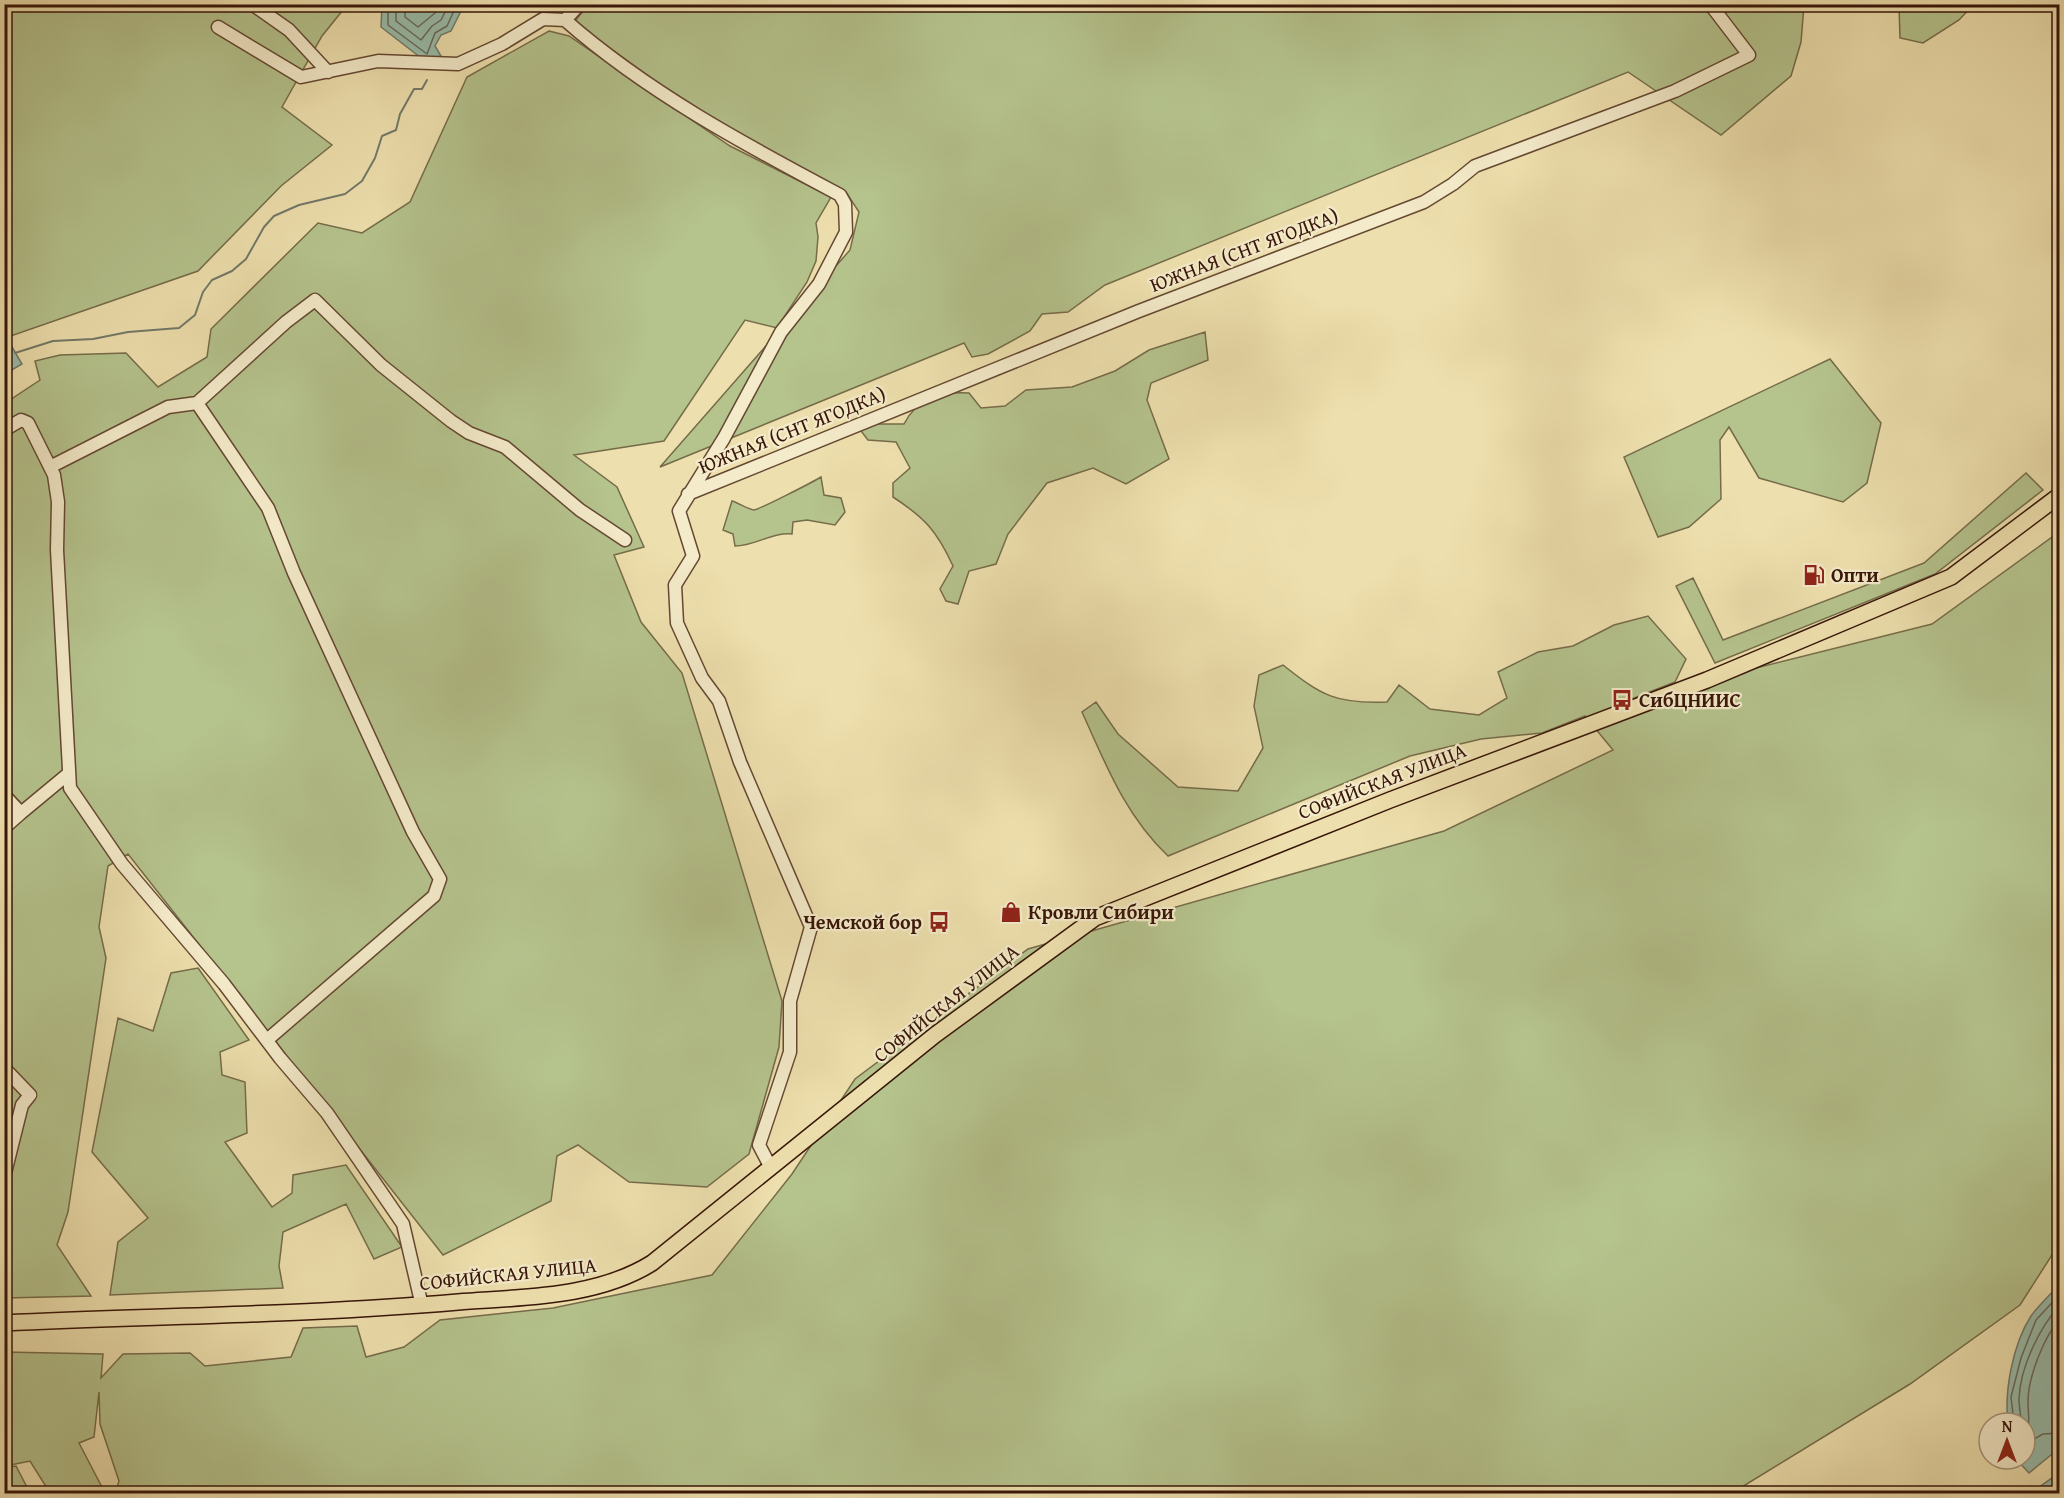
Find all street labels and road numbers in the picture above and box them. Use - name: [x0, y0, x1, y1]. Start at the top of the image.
- street label: ЮЖНАЯ (СНТ ЯГОДКА): [1145, 200, 1342, 299]
- street label: ЮЖНАЯ (СНТ ЯГОДКА): [694, 379, 890, 480]
- street label: СОФИЙСКАЯ УЛИЦА: [1294, 735, 1470, 826]
- street label: СОФИЙСКАЯ УЛИЦА: [867, 936, 1025, 1069]
- street label: СОФИЙСКАЯ УЛИЦА: [418, 1250, 598, 1297]

